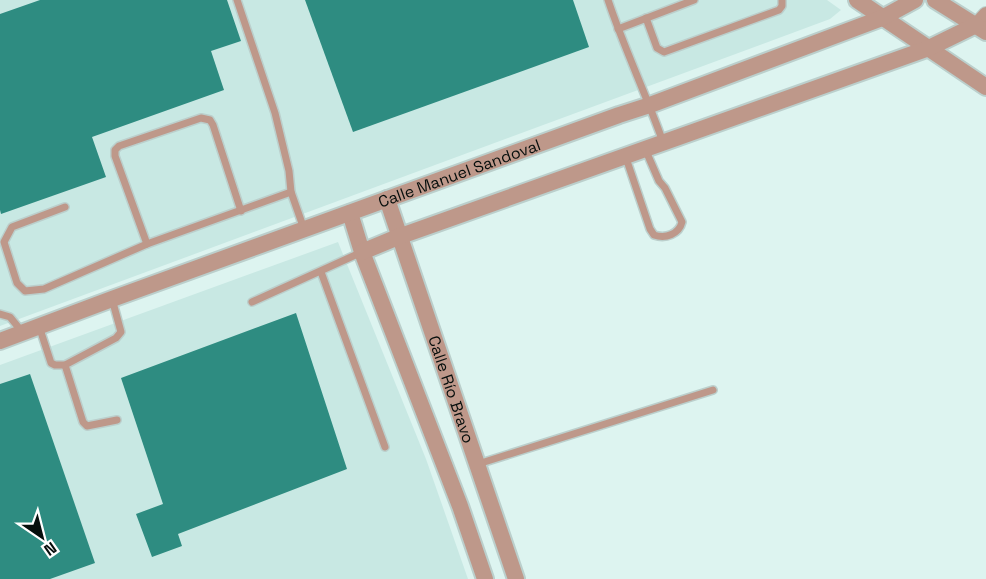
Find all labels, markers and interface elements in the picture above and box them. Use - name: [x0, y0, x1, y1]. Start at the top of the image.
- street label: Calle Manuel Sandoval: [375, 134, 543, 213]
- street label: Calle Río Bravo: [423, 333, 479, 446]
- north arrow: [12, 507, 72, 567]
- text: N: [40, 537, 61, 561]

